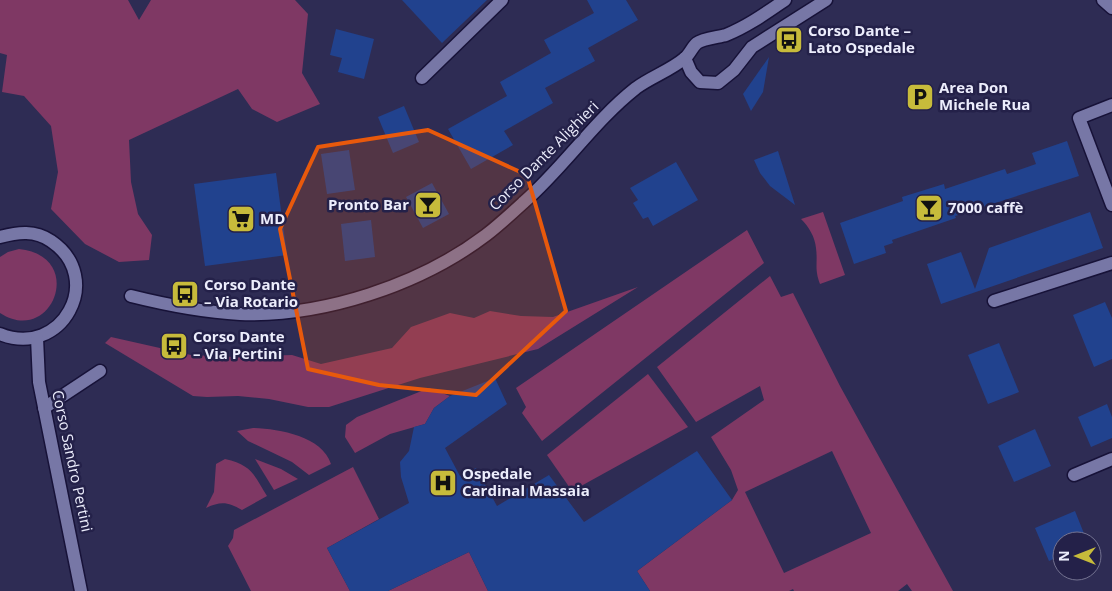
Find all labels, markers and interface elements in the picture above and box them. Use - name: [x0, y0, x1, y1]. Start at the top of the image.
- place label: Corso Dante – Lato Ospedale: [808, 20, 915, 57]
- bus stop icon: Corso Dante – Lato Ospedale: [774, 25, 804, 55]
- place label: Area Don Michele Rua: [939, 77, 1030, 114]
- parking icon: Area Don Michele Rua: [905, 82, 935, 112]
- street label: Corso Dante Alighieri: [484, 96, 602, 214]
- bar icon: Pronto Bar: [413, 190, 443, 220]
- bar icon: 7000 caffè: [914, 193, 944, 223]
- place label: Pronto Bar: [328, 194, 409, 214]
- place label: 7000 caffè: [948, 197, 1024, 217]
- supermarket icon: MD: [226, 204, 256, 234]
- place label: MD: [260, 208, 285, 228]
- place label: Corso Dante – Via Rotario: [204, 274, 298, 311]
- bus stop icon: Corso Dante – Via Rotario: [170, 279, 200, 309]
- place label: Corso Dante – Via Pertini: [193, 326, 285, 363]
- bus stop icon: Corso Dante – Via Pertini: [159, 331, 189, 361]
- street label: Corso Sandro Pertini: [48, 388, 98, 533]
- place label: Ospedale Cardinal Massaia: [462, 463, 590, 500]
- hospital icon: Ospedale Cardinal Massaia: [428, 468, 458, 498]
- north arrow: [1052, 531, 1102, 581]
- text: N: [1054, 550, 1073, 562]

